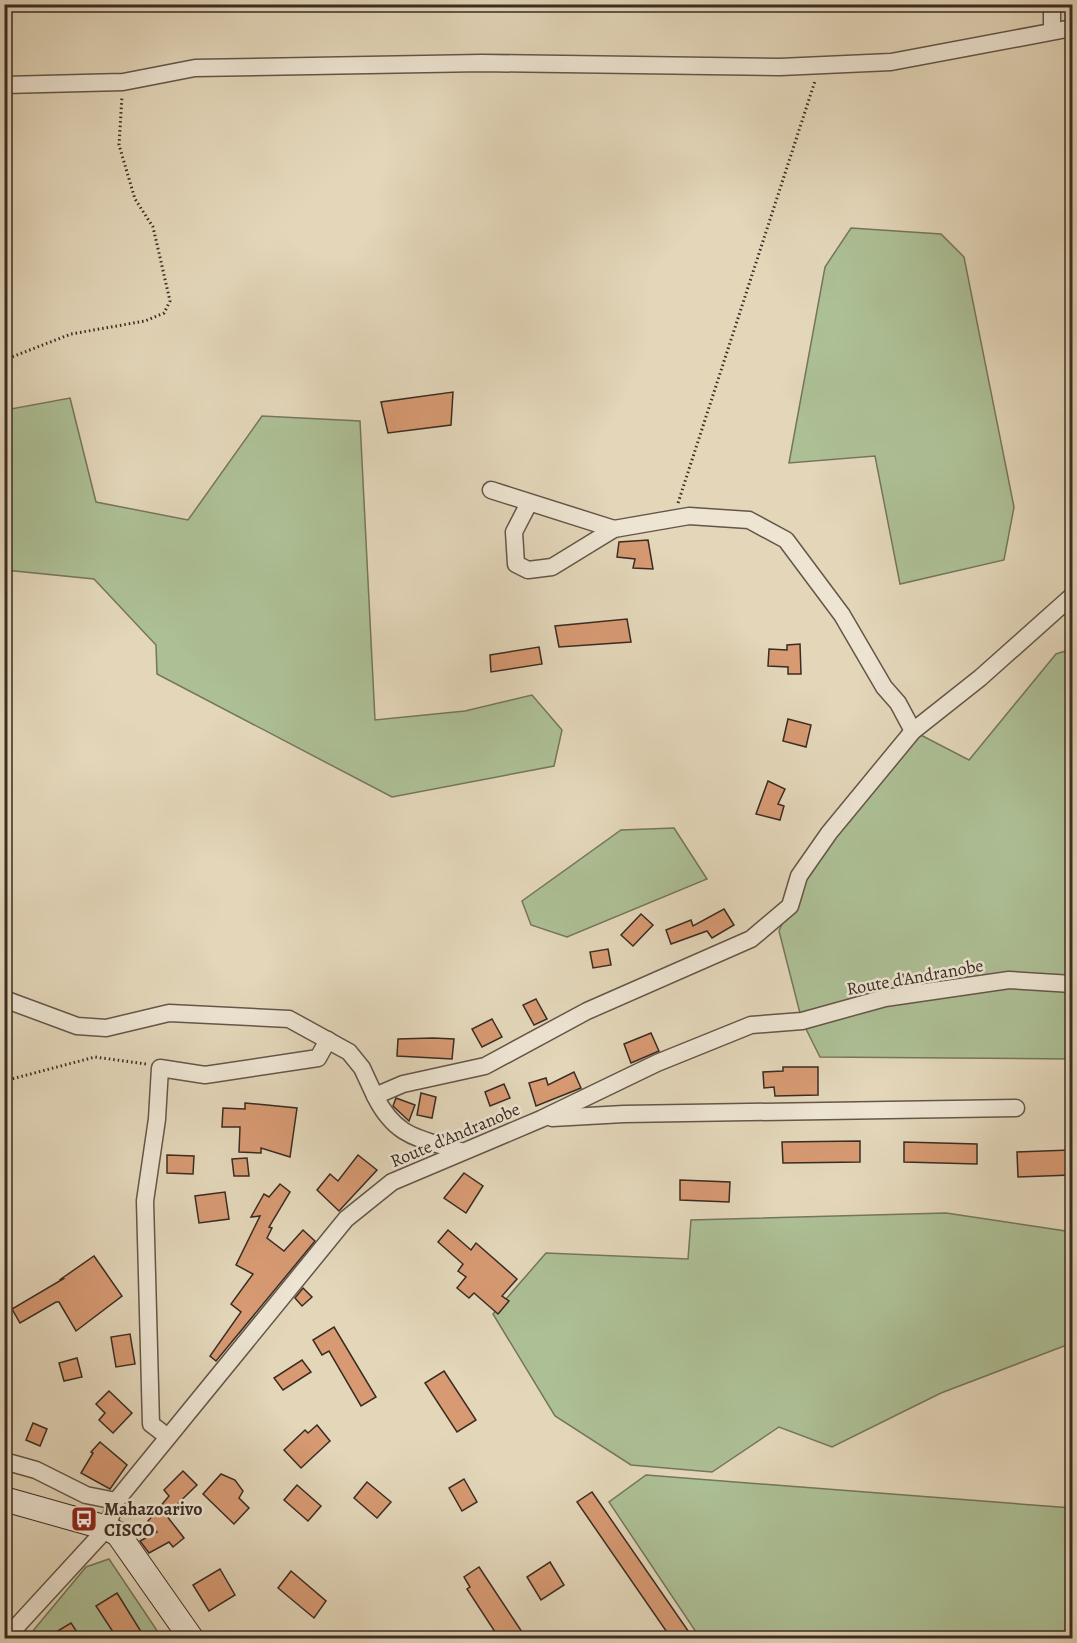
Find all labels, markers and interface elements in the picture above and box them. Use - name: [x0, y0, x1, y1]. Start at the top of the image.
- street label: Route d'Andranobe: [845, 953, 985, 1001]
- street label: Route d'Andranobe: [387, 1097, 523, 1173]
- place label: Mahazoarivo CISCO: [104, 1497, 202, 1542]
- bus stop icon: Mahazoarivo CISCO: [69, 1504, 99, 1534]

